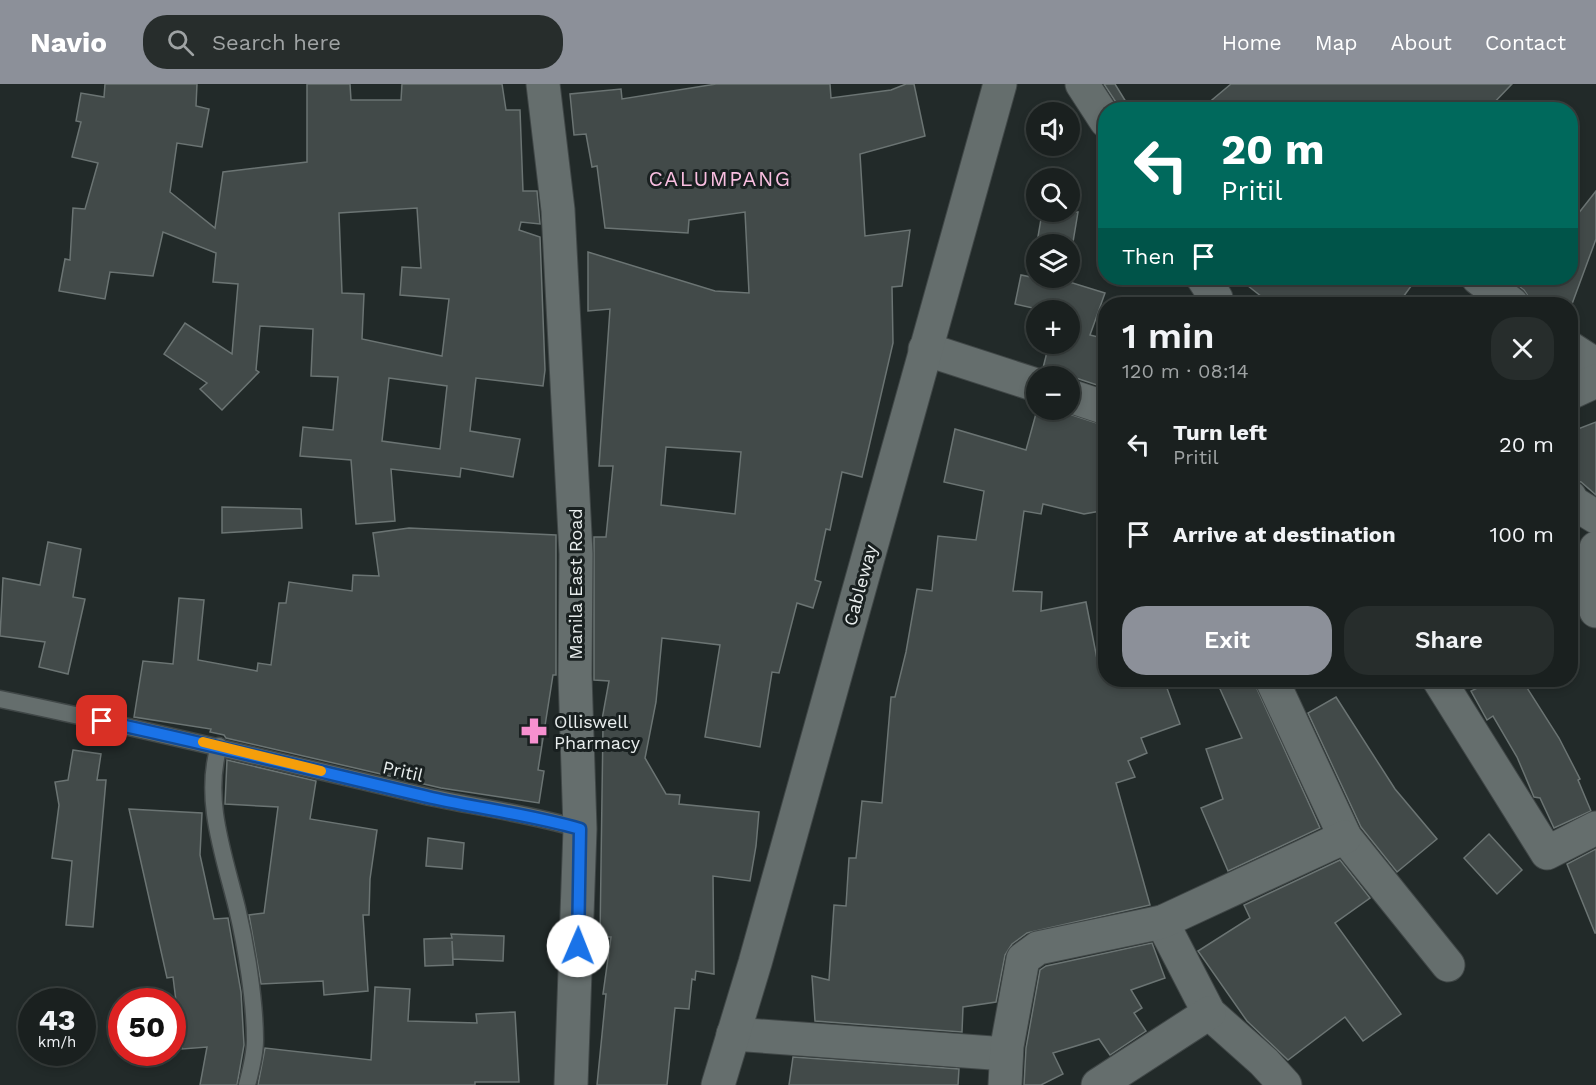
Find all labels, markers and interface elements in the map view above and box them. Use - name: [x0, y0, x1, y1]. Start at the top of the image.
- search box: [143, 15, 563, 69]
- text: Navio: [30, 26, 107, 59]
- icon: search: [164, 26, 197, 59]
- text: Search here: [212, 30, 341, 55]
- text: Home: [1222, 30, 1282, 55]
- text: Map: [1315, 30, 1358, 55]
- text: About: [1391, 30, 1452, 55]
- text: Contact: [1485, 30, 1566, 55]
- map controls: [1026, 102, 1080, 420]
- button: sound: [1026, 102, 1080, 156]
- text: 20 m: [1221, 125, 1325, 174]
- icon: left: [1122, 126, 1200, 204]
- district label: CALUMPANG: [648, 166, 792, 191]
- button: search: [1026, 168, 1080, 222]
- text: Pritil: [1221, 175, 1282, 207]
- button: layers: [1026, 234, 1080, 288]
- icon: arrive: [1187, 240, 1220, 273]
- text: Then: [1122, 244, 1175, 269]
- button: +: [1026, 300, 1080, 354]
- text: 1 min: [1122, 315, 1214, 357]
- button: close: [1491, 317, 1554, 380]
- text: 120 m · 08:14: [1122, 359, 1249, 383]
- button: −: [1026, 366, 1080, 420]
- text: Turn left: [1173, 420, 1267, 445]
- icon: left: [1122, 428, 1155, 461]
- text: 20 m: [1499, 432, 1554, 457]
- text: Pritil: [1173, 445, 1219, 469]
- street label: Manila East Road: [565, 508, 586, 660]
- icon: arrive: [1122, 518, 1155, 551]
- text: Arrive at destination: [1173, 522, 1396, 547]
- text: 100 m: [1490, 522, 1554, 547]
- street label: Cableway: [839, 541, 881, 628]
- button: Exit: [1122, 606, 1332, 675]
- button: Share: [1344, 606, 1554, 675]
- pin: [76, 695, 127, 746]
- icon: arrive: [85, 704, 118, 737]
- place label: Olliswell Pharmacy: [554, 711, 641, 753]
- pharmacy icon: Olliswell Pharmacy: [519, 716, 549, 746]
- street label: Pritil: [381, 756, 426, 786]
- position arrow: [546, 914, 610, 978]
- speed limit sign: 50: [108, 988, 186, 1066]
- text: 43: [38, 1002, 76, 1037]
- text: km/h: [38, 1033, 76, 1051]

